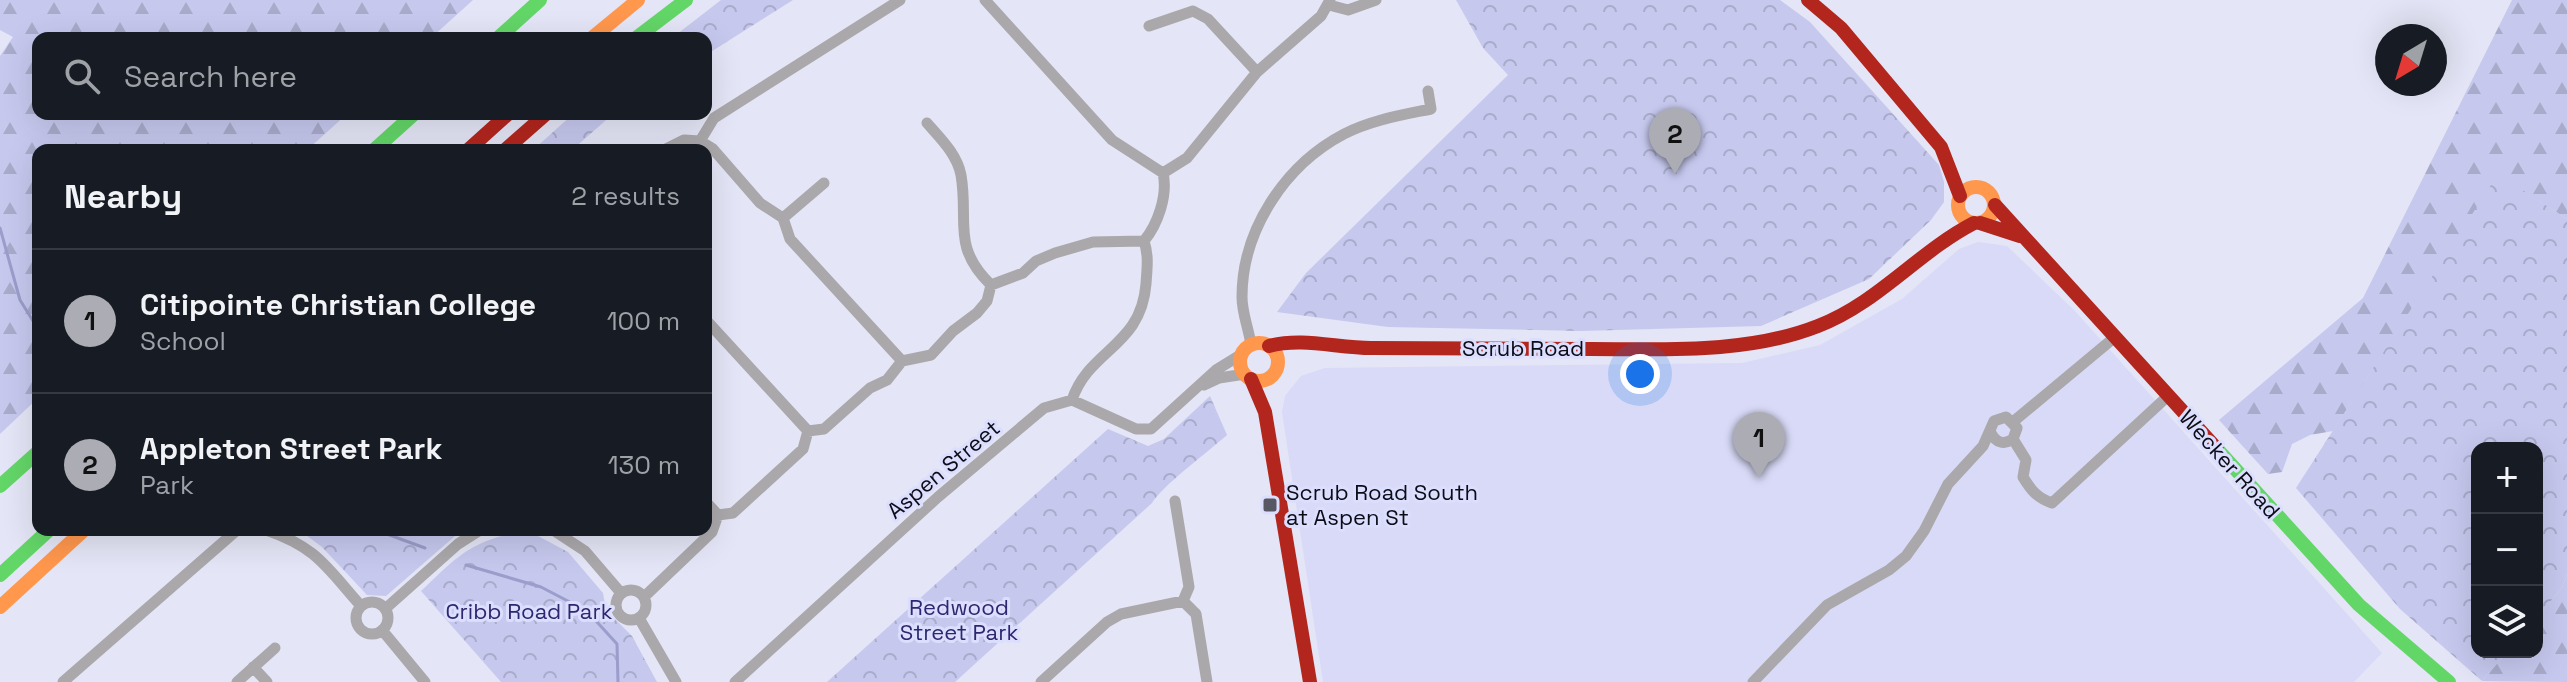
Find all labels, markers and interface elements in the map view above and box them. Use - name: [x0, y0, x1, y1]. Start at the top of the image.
- north arrow: [2375, 24, 2447, 96]
- search box: [32, 32, 712, 120]
- icon: search: [60, 54, 104, 98]
- text: Search here: [124, 57, 297, 96]
- pin: 2: [1649, 108, 1701, 174]
- text: Nearby: [64, 175, 182, 218]
- text: 2 results: [571, 179, 680, 213]
- text: Citipointe Christian College: [140, 285, 536, 324]
- text: 1: [84, 304, 96, 338]
- text: 100 m: [607, 304, 680, 338]
- text: School: [140, 324, 226, 358]
- street label: Scrub Road: [1462, 334, 1584, 362]
- your location: [1620, 354, 1660, 394]
- street label: Wecker Road: [2174, 404, 2286, 524]
- pin: 1: [1733, 412, 1785, 478]
- street label: Aspen Street: [881, 414, 1005, 524]
- text: Appleton Street Park: [140, 429, 442, 468]
- map controls: [2471, 442, 2543, 658]
- button: +: [2471, 442, 2543, 514]
- text: 2: [82, 448, 98, 482]
- text: 130 m: [608, 448, 680, 482]
- text: Park: [140, 468, 194, 502]
- place label: Scrub Road South at Aspen St: [1286, 478, 1478, 531]
- marker: Scrub Road South at Aspen St: [1261, 496, 1279, 514]
- button: −: [2471, 514, 2543, 586]
- button: layers: [2471, 586, 2543, 658]
- park label: Redwood Street Park: [900, 593, 1018, 646]
- park label: Cribb Road Park: [445, 597, 613, 625]

